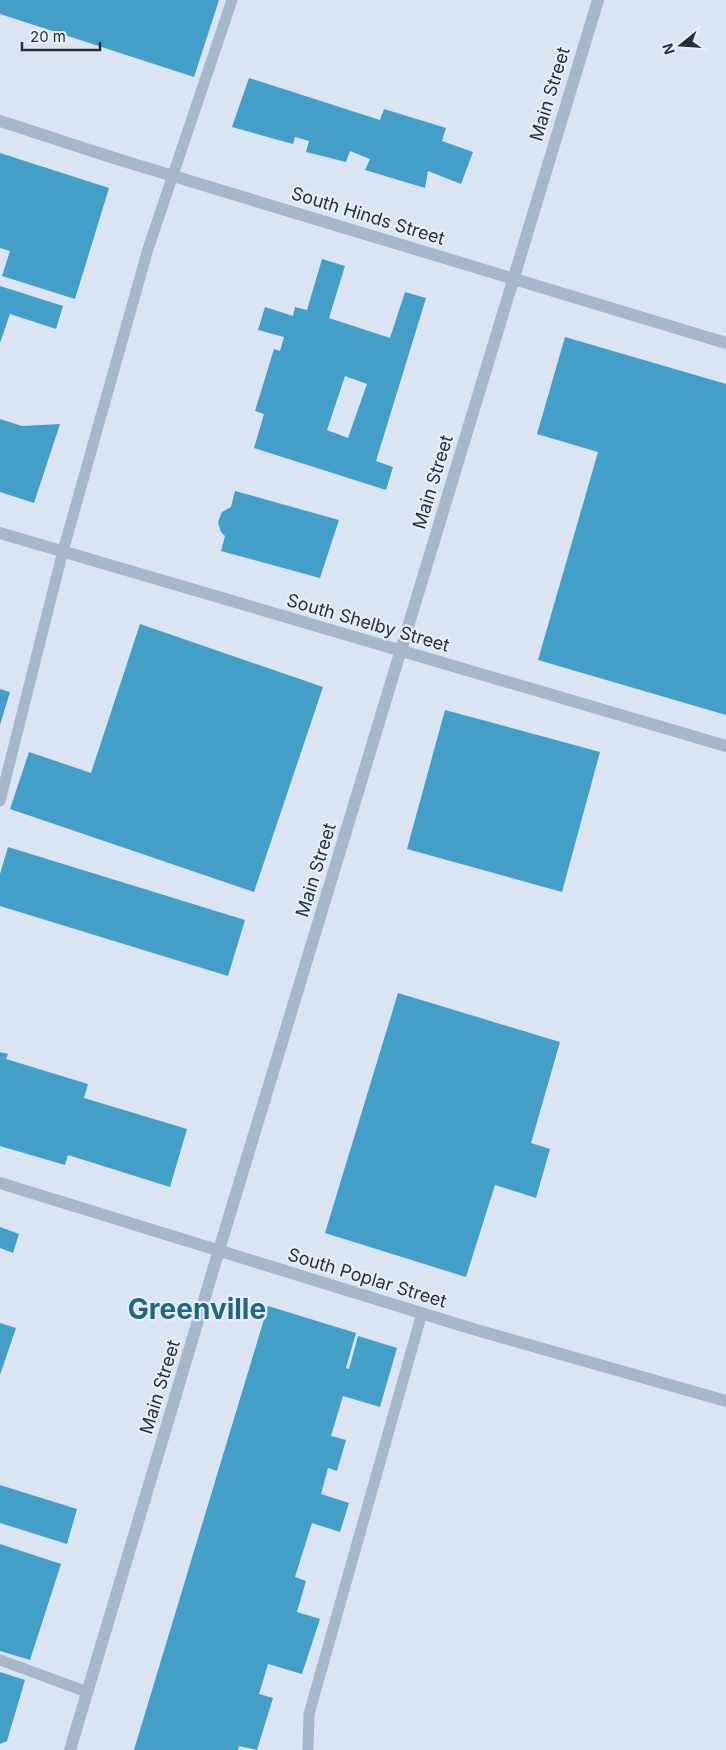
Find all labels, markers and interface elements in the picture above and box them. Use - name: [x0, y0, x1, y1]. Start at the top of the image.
- scale bar: [22, 20, 100, 52]
- north arrow: [656, 20, 706, 70]
- text: 20 m: [30, 27, 66, 46]
- text: N: [658, 41, 678, 57]
- street label: Main Street: [525, 44, 574, 143]
- street label: South Hinds Street: [289, 182, 448, 249]
- street label: Main Street: [408, 432, 457, 531]
- street label: South Shelby Street: [284, 589, 452, 656]
- street label: Main Street: [291, 820, 340, 919]
- street label: South Poplar Street: [285, 1243, 449, 1312]
- district label: Greenville: [128, 1292, 266, 1326]
- street label: Main Street: [135, 1337, 184, 1436]

